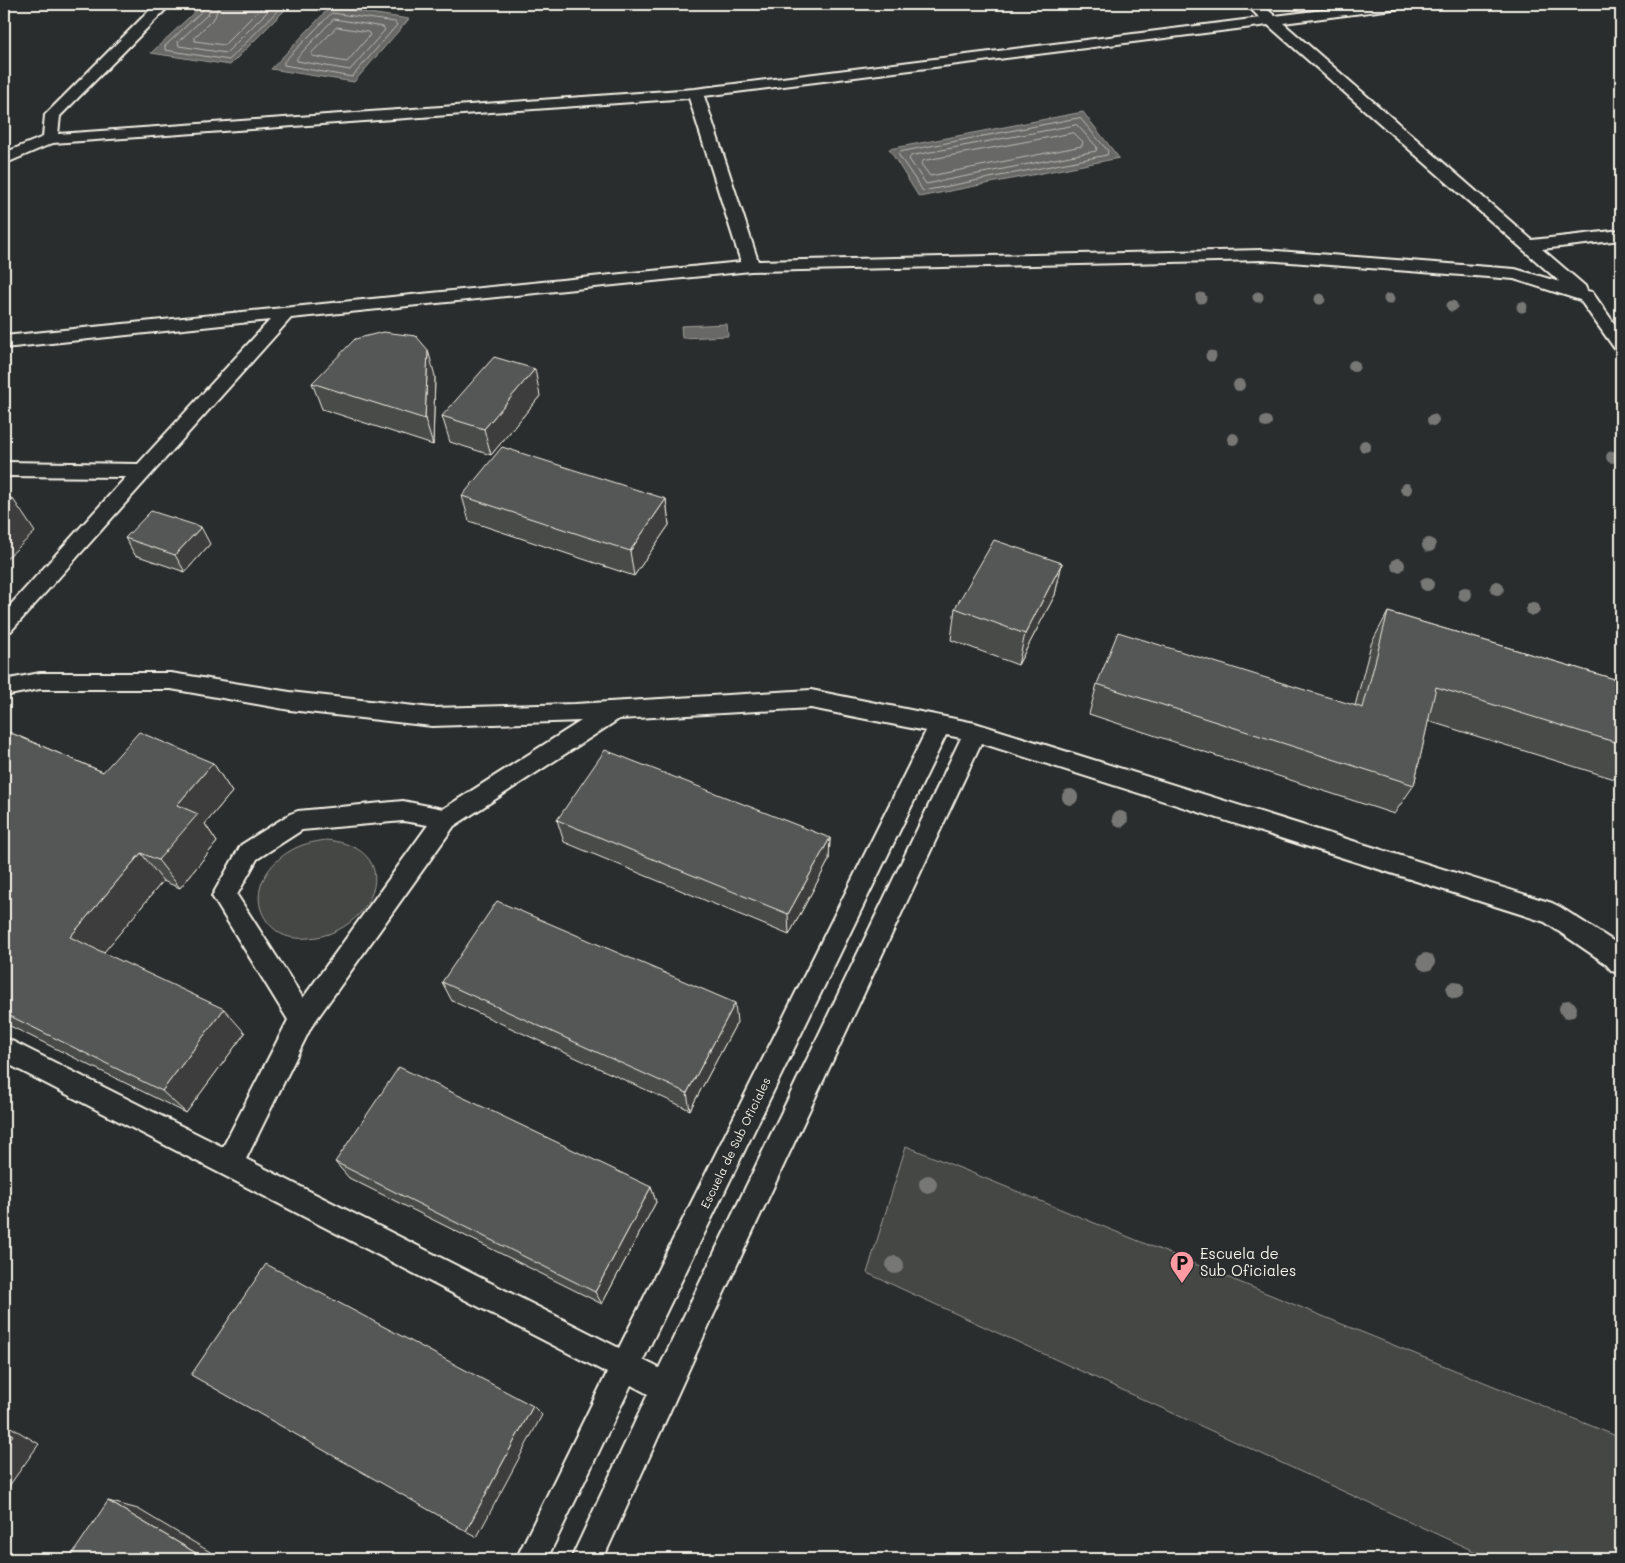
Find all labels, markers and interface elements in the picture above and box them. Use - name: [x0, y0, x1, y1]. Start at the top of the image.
- street label: Escuela de Sub Oficiales: [696, 1074, 774, 1211]
- place label: Escuela de Sub Oficiales: [1200, 1243, 1296, 1280]
- parking icon: Escuela de Sub Oficiales: [1169, 1250, 1195, 1284]

